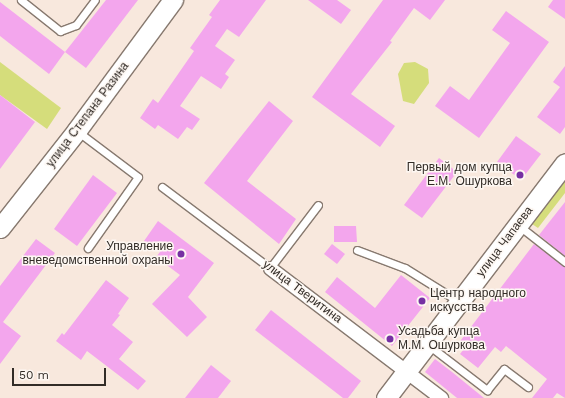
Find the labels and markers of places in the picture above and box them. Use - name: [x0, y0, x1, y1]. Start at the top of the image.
- place label: Первый дом купца Е.М. Ошуркова: [407, 161, 512, 189]
- marker: Первый дом купца Е.М. Ошуркова: [515, 170, 525, 180]
- place label: Управление вневедомственной охраны: [22, 240, 173, 268]
- marker: Управление вневедомственной охраны: [176, 249, 186, 259]
- place label: Центр народного искусства: [430, 287, 526, 315]
- marker: Центр народного искусства: [417, 296, 427, 306]
- place label: Усадьба купца М.М. Ошуркова: [398, 325, 485, 353]
- marker: Усадьба купца М.М. Ошуркова: [385, 334, 395, 344]

